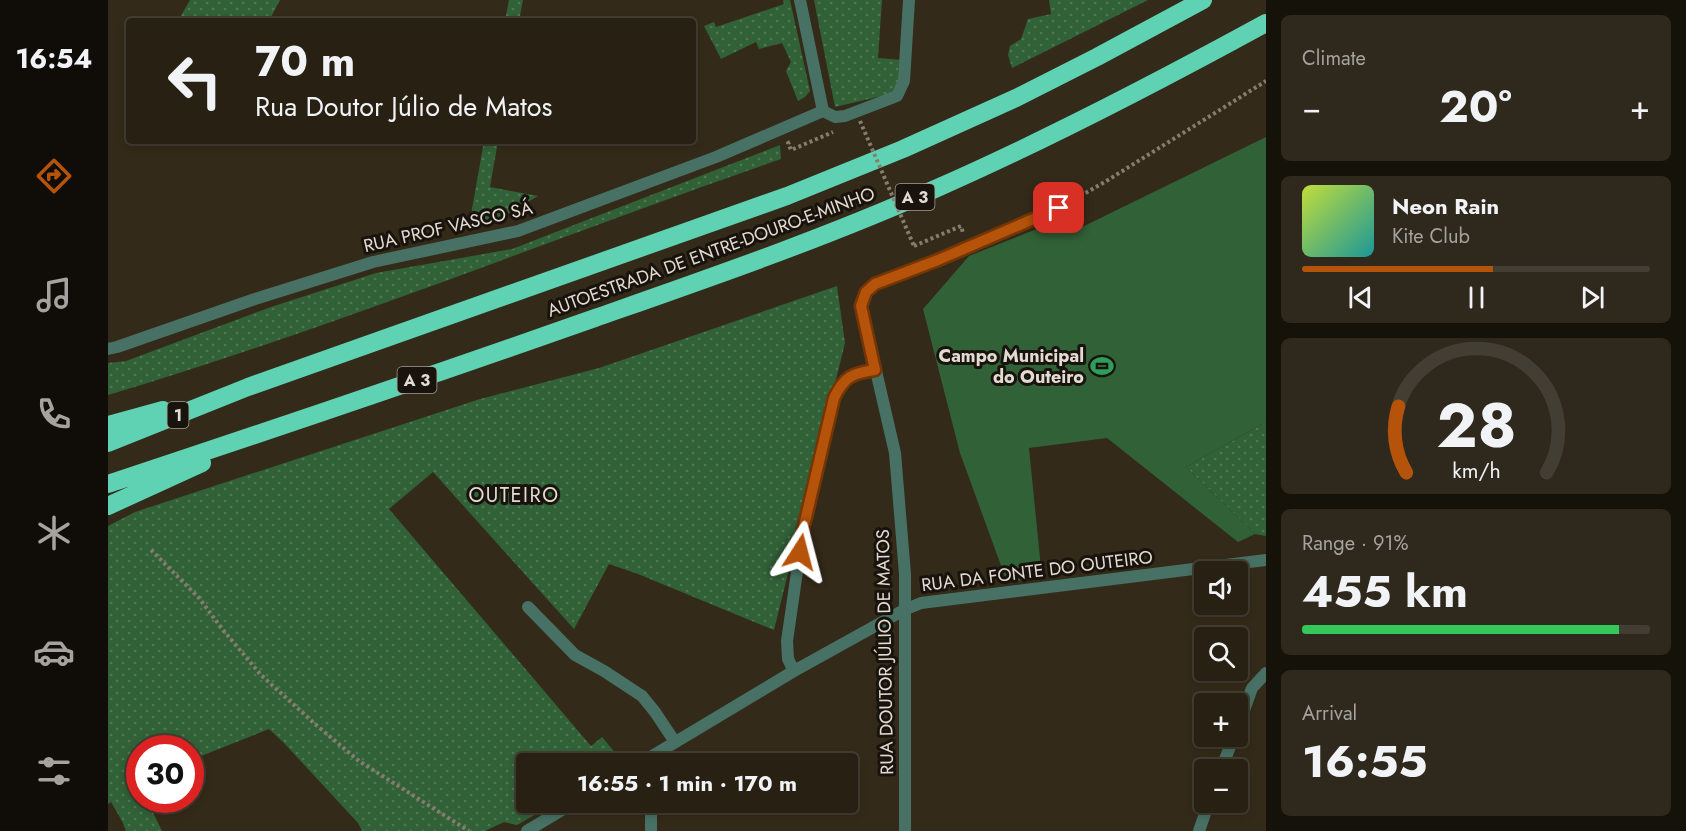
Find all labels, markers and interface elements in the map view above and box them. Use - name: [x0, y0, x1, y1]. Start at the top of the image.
- text: 70 m: [255, 31, 355, 92]
- text: 16:54: [16, 39, 92, 78]
- icon: left: [156, 42, 234, 120]
- text: Climate: [1302, 44, 1366, 73]
- text: 20°: [1439, 74, 1512, 139]
- text: −: [1302, 84, 1321, 131]
- text: +: [1630, 84, 1650, 131]
- text: Rua Doutor Júlio de Matos: [255, 87, 552, 126]
- icon: directions: [33, 155, 75, 197]
- street label: AUTOESTRADA DE ENTRE-DOURO-E-MINHO: [544, 180, 878, 324]
- pin: [1033, 182, 1084, 233]
- road number: A 3: [896, 184, 934, 210]
- text: Neon Rain: [1392, 190, 1499, 222]
- icon: arrive: [1042, 191, 1075, 224]
- street label: RUA PROF VASCO SÁ: [361, 195, 535, 259]
- text: Kite Club: [1392, 222, 1470, 251]
- icon: music: [33, 274, 75, 316]
- icon: previous: [1344, 281, 1377, 314]
- icon: pause: [1460, 281, 1493, 314]
- icon: next: [1576, 281, 1609, 314]
- place label: Campo Municipal do Outeiro: [939, 343, 1084, 390]
- sports icon: Campo Municipal do Outeiro: [1089, 353, 1115, 379]
- road number: A 3: [398, 367, 436, 393]
- text: 28: [1436, 380, 1516, 470]
- icon: phone: [33, 393, 75, 435]
- road number: 1: [168, 402, 188, 428]
- text: km/h: [1452, 455, 1500, 486]
- district label: OUTEIRO: [468, 481, 560, 510]
- icon: climate: [33, 512, 75, 554]
- position arrow: [768, 520, 832, 584]
- street label: RUA DOUTOR JÚLIO DE MATOS: [870, 529, 900, 775]
- text: Range · 91%: [1302, 529, 1409, 558]
- street label: RUA DA FONTE DO OUTEIRO: [920, 544, 1154, 598]
- text: 455 km: [1302, 559, 1468, 624]
- map controls: [1194, 561, 1248, 813]
- button: sound: [1194, 561, 1248, 615]
- button: search: [1194, 627, 1248, 681]
- icon: car: [33, 631, 75, 673]
- button: +: [1194, 693, 1248, 747]
- text: Arrival: [1302, 699, 1357, 728]
- text: 16:55: [1302, 729, 1428, 794]
- speed limit sign: 30: [126, 735, 204, 813]
- icon: filters: [33, 750, 75, 792]
- button: −: [1194, 759, 1248, 813]
- text: 16:55 · 1 min · 170 m: [577, 767, 797, 799]

